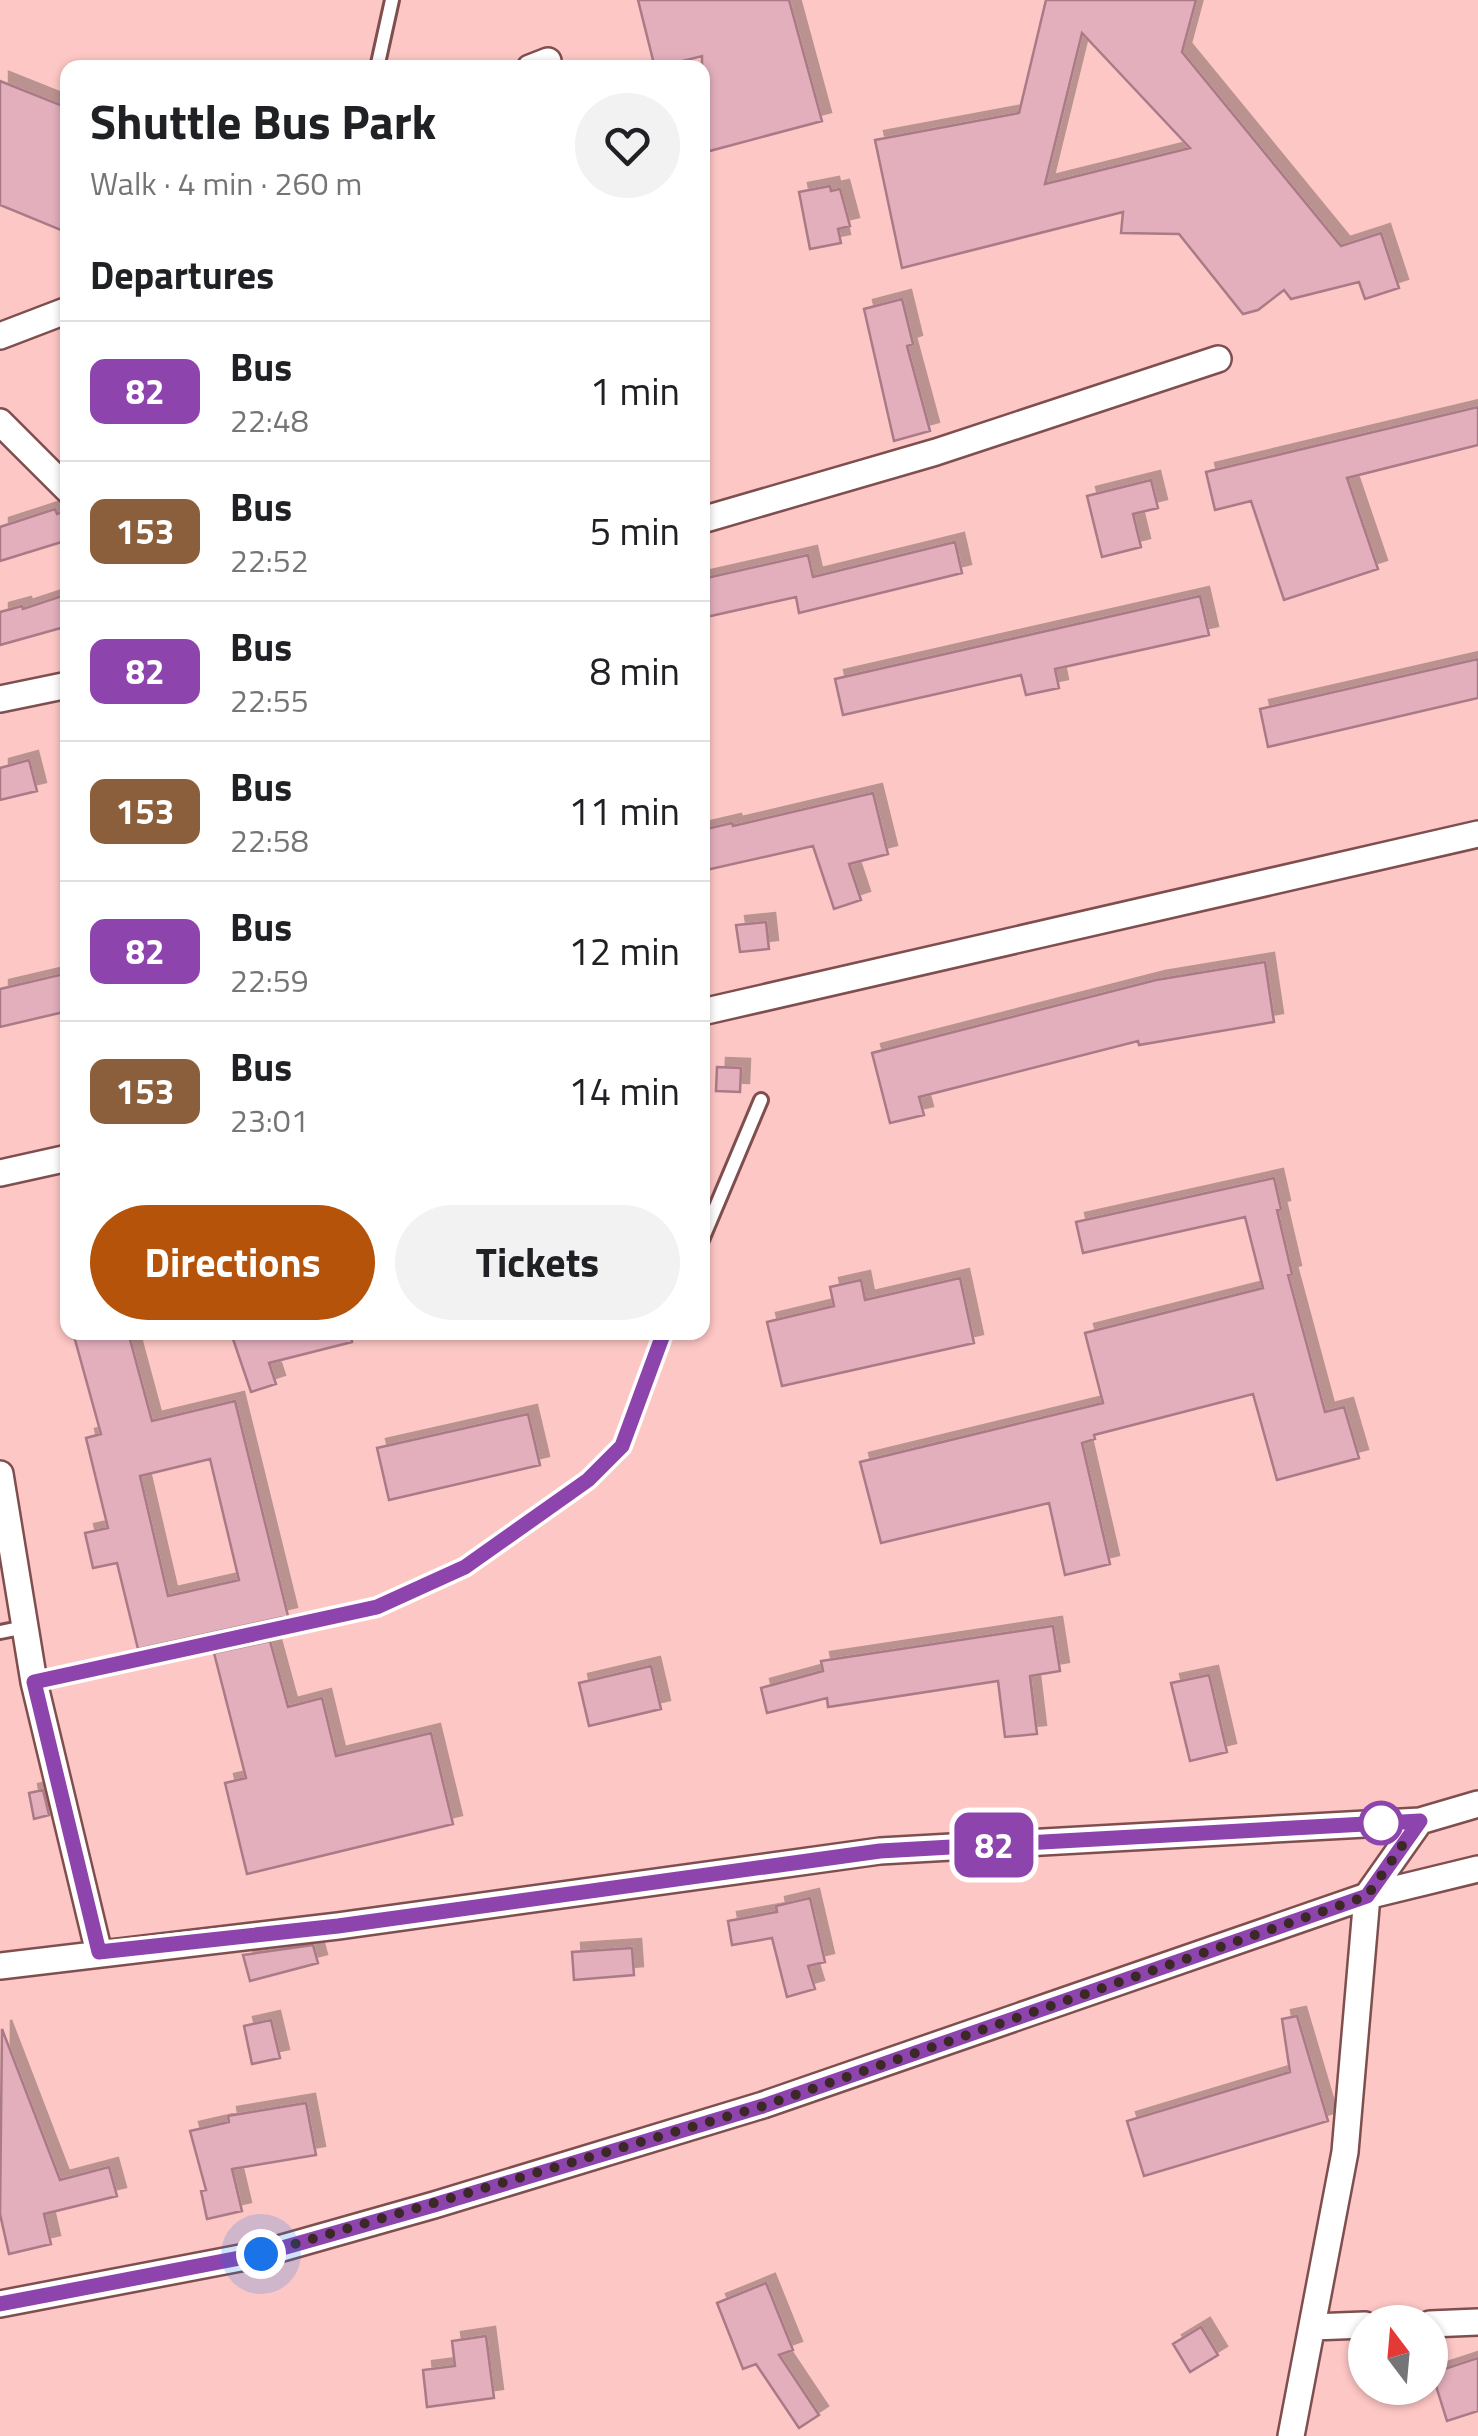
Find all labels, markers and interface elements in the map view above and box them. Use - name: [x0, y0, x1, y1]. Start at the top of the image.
- text: Shuttle Bus Park: [90, 85, 436, 158]
- button: heart: [575, 93, 680, 198]
- text: Walk · 4 min · 260 m: [90, 159, 362, 207]
- text: Departures: [90, 246, 274, 304]
- text: Bus: [230, 338, 292, 396]
- text: 1 min: [590, 362, 680, 420]
- text: 82: [125, 364, 165, 418]
- text: 22:48: [230, 396, 309, 444]
- text: Bus: [230, 478, 292, 536]
- text: 5 min: [590, 502, 680, 560]
- text: 153: [116, 504, 174, 558]
- text: 22:52: [230, 536, 309, 584]
- text: Bus: [230, 618, 292, 676]
- text: 8 min: [590, 642, 680, 700]
- text: 82: [125, 644, 165, 698]
- text: 22:55: [230, 676, 309, 724]
- text: Bus: [230, 758, 292, 816]
- text: 11 min: [569, 782, 680, 840]
- text: 153: [116, 784, 174, 838]
- text: 22:58: [230, 816, 309, 864]
- text: Bus: [230, 898, 292, 956]
- text: 12 min: [569, 922, 680, 980]
- text: 82: [125, 924, 165, 978]
- text: 22:59: [230, 956, 309, 1004]
- text: Bus: [230, 1038, 292, 1096]
- text: 14 min: [569, 1062, 680, 1120]
- text: 153: [116, 1064, 174, 1118]
- text: 23:01: [230, 1096, 309, 1144]
- button: Directions: [90, 1205, 375, 1320]
- button: Tickets: [395, 1205, 680, 1320]
- unlabelled marker: [1360, 1802, 1402, 1844]
- line badge: 82: [949, 1812, 1039, 1878]
- text: 82: [974, 1818, 1014, 1872]
- your location: [236, 2229, 286, 2279]
- north arrow: [1348, 2305, 1448, 2405]
- map controls: [1348, 2305, 1448, 2405]

